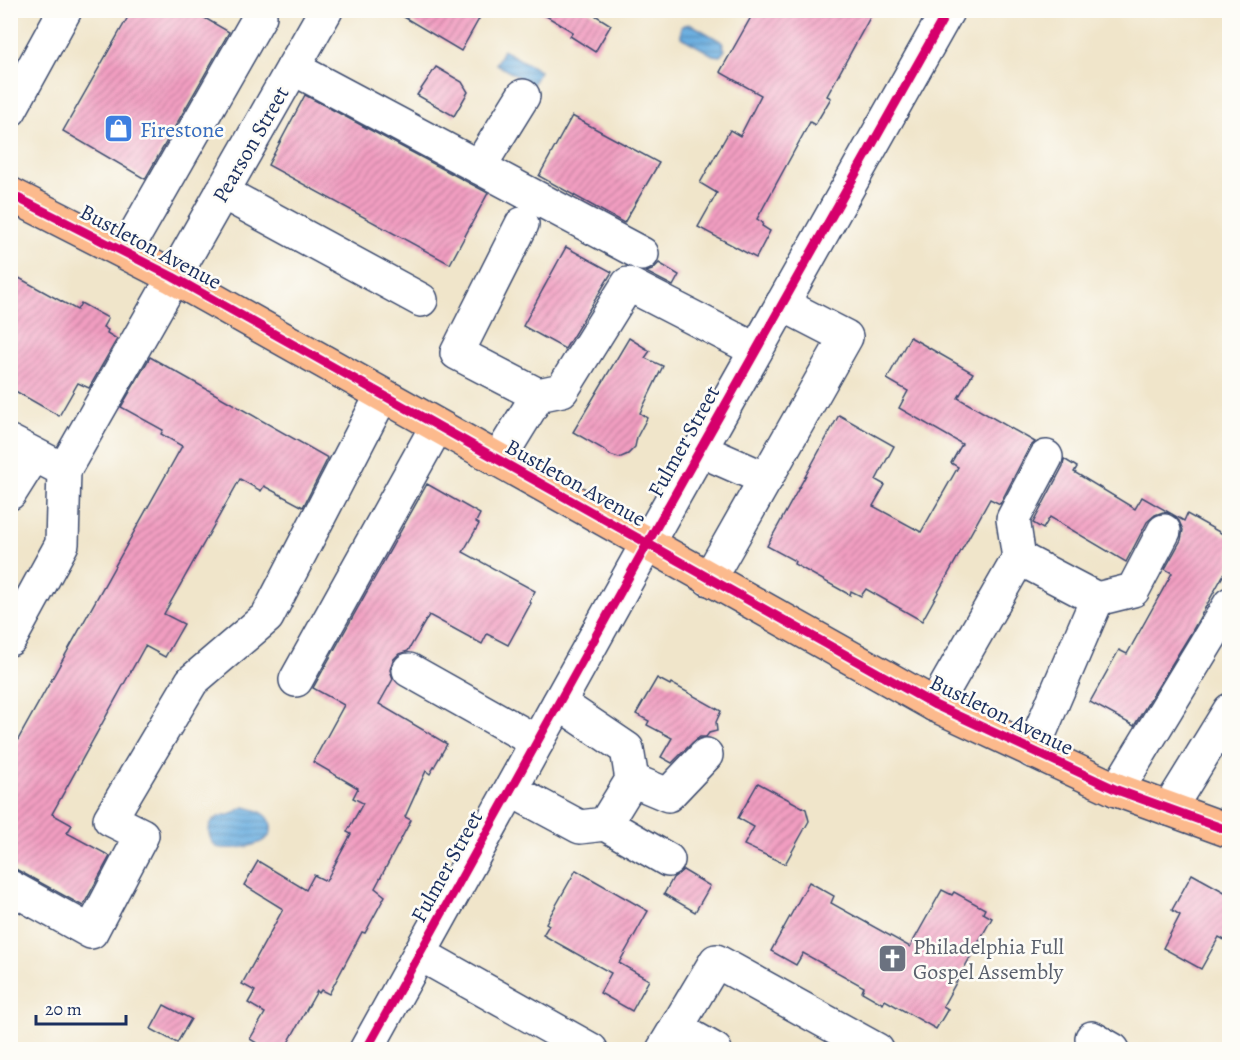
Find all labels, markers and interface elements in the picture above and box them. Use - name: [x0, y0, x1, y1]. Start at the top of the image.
- street label: Pearson Street: [205, 81, 296, 208]
- shop icon: Firestone: [103, 113, 135, 145]
- place label: Firestone: [140, 115, 224, 145]
- street label: Bustleton Avenue: [74, 197, 227, 297]
- street label: Fulmer Street: [641, 380, 727, 503]
- street label: Bustleton Avenue: [500, 432, 651, 534]
- street label: Bustleton Avenue: [925, 667, 1078, 763]
- street label: Fulmer Street: [404, 805, 490, 928]
- place label: Philadelphia Full Gospel Assembly: [913, 932, 1064, 987]
- church icon: Philadelphia Full Gospel Assembly: [876, 943, 908, 975]
- scale bar: [36, 988, 126, 1026]
- text: 20 m: [45, 997, 82, 1021]

